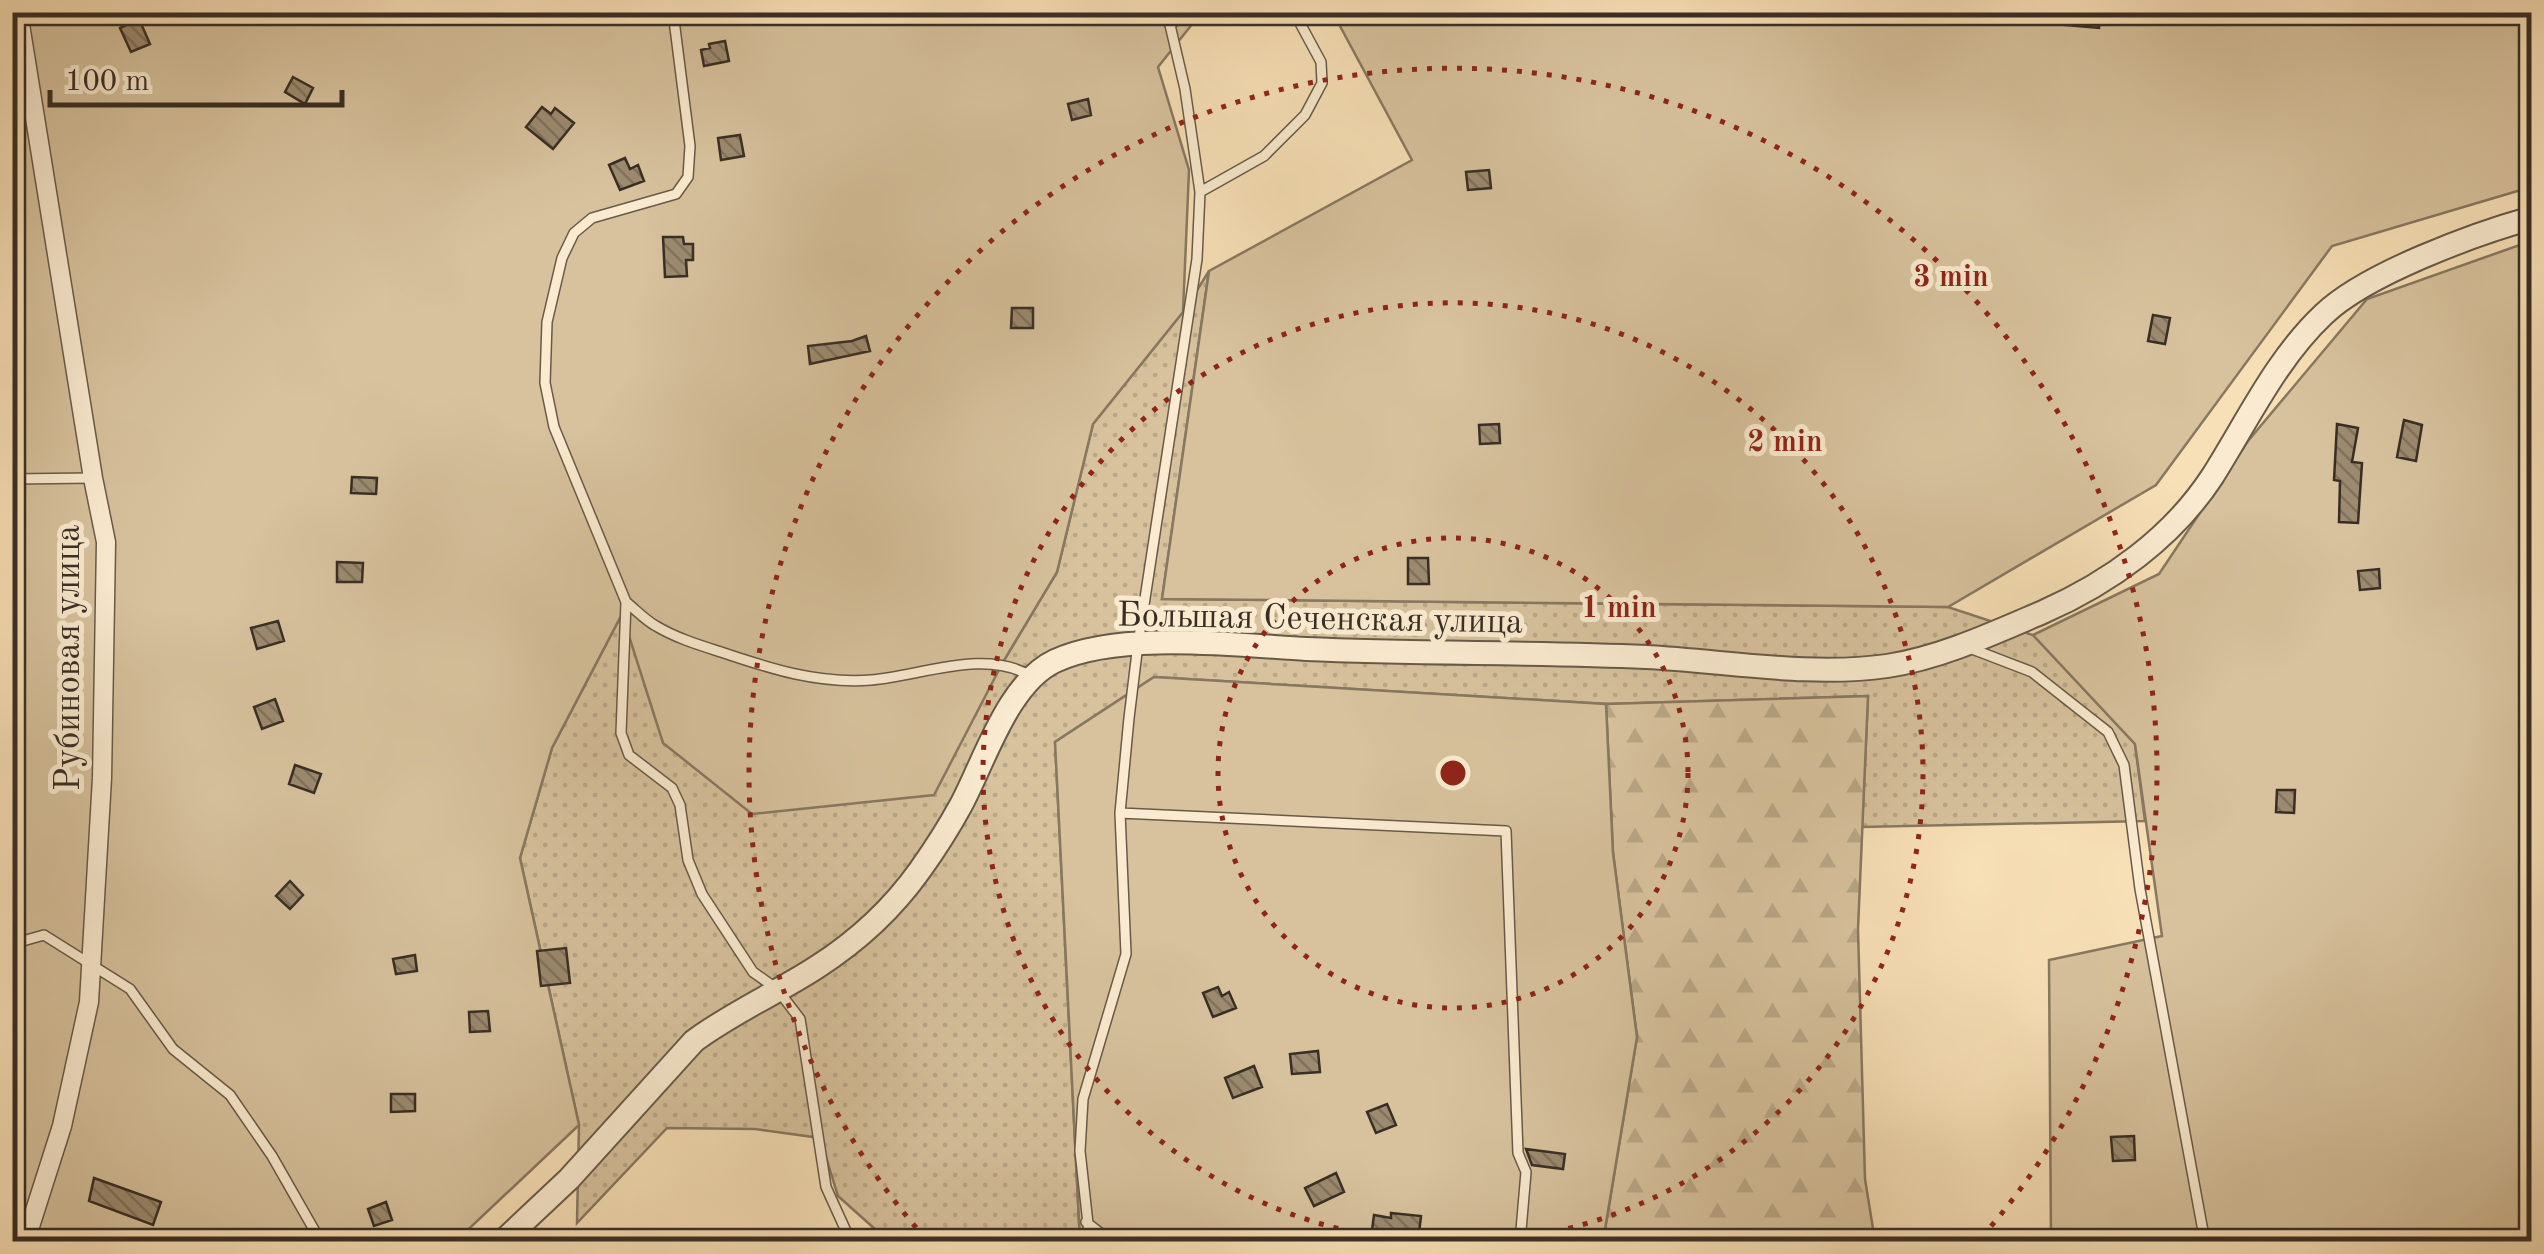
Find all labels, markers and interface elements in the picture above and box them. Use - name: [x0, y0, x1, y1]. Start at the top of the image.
- scale bar: [50, 45, 342, 107]
- text: 100 m: [65, 67, 149, 97]
- text: 3 min: [1913, 263, 1989, 293]
- text: 2 min: [1747, 428, 1823, 458]
- street label: Рубиновая улица: [52, 525, 87, 791]
- text: 1 min: [1581, 594, 1657, 624]
- street label: Большая Сеченская улица: [1117, 598, 1523, 641]
- centre of rings: [1435, 755, 1471, 791]

